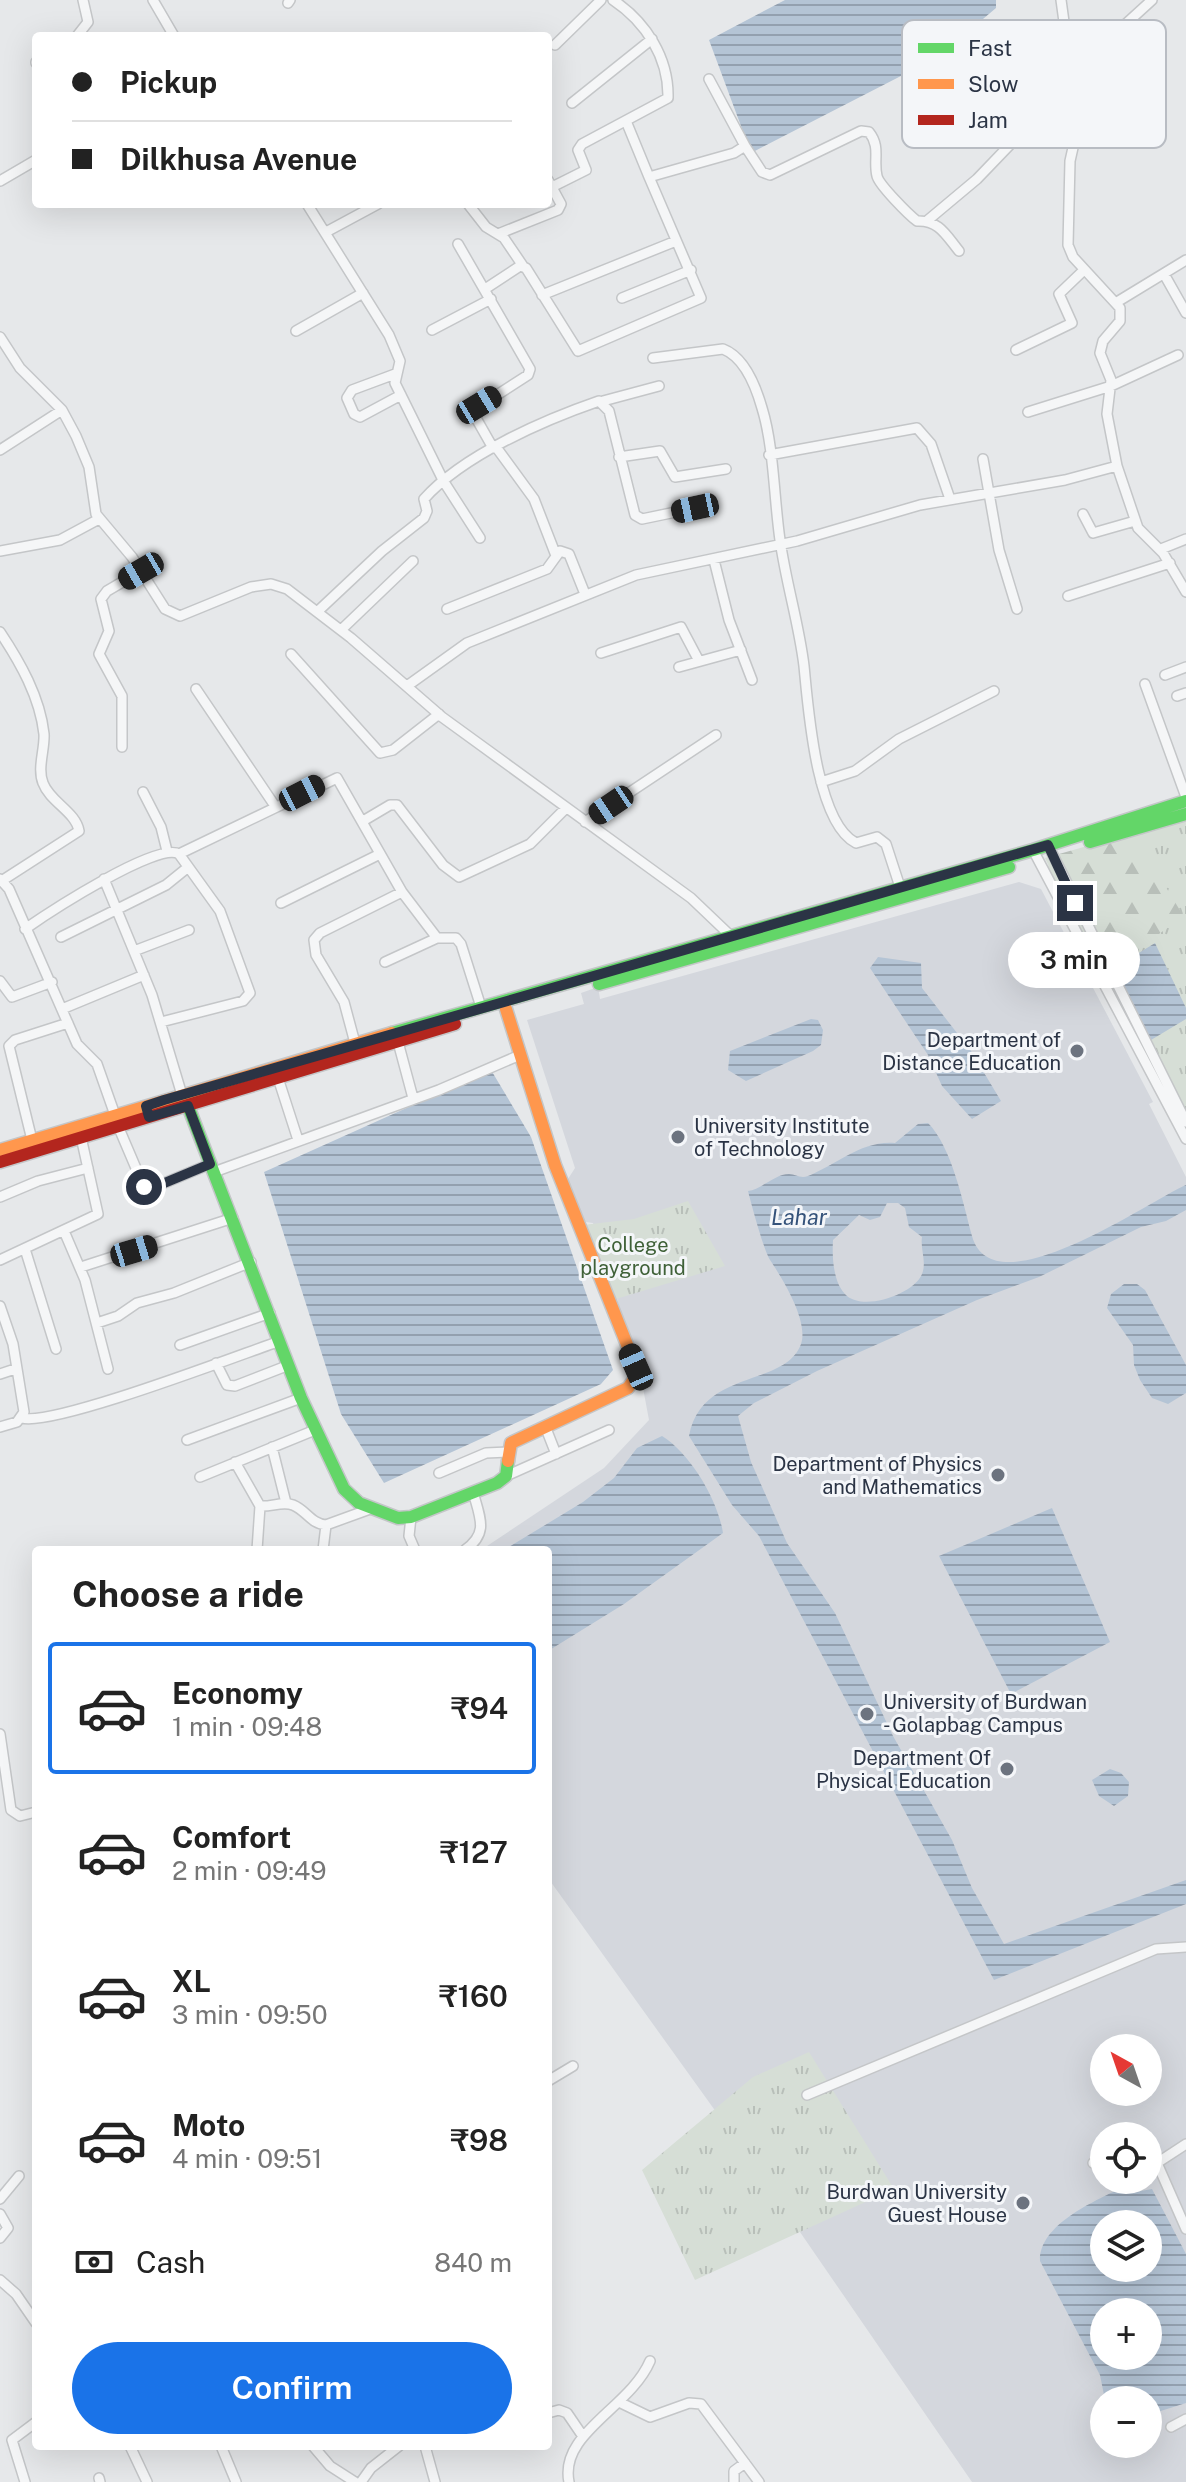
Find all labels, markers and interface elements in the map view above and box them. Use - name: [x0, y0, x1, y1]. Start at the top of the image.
- legend: [902, 20, 1166, 148]
- text: Fast: [968, 35, 1012, 61]
- text: Pickup: [120, 64, 217, 100]
- text: Slow: [968, 71, 1018, 97]
- text: Jam: [968, 107, 1008, 133]
- text: Dilkhusa Avenue: [120, 141, 357, 177]
- car: [452, 382, 506, 428]
- car: [669, 491, 721, 525]
- car: [114, 549, 168, 593]
- car: [275, 771, 329, 815]
- car: [584, 782, 638, 828]
- route end: [1057, 885, 1093, 921]
- callout: 3 min: [1009, 931, 1141, 987]
- text: 3 min: [1040, 944, 1108, 975]
- place label: Department of Distance Education: [882, 1028, 1061, 1075]
- marker: Department of Distance Education: [1068, 1042, 1086, 1060]
- place label: University Institute of Technology: [694, 1114, 870, 1161]
- marker: University Institute of Technology: [669, 1128, 687, 1146]
- route start: [126, 1169, 162, 1205]
- water label: Lahar: [771, 1204, 828, 1230]
- car: [108, 1233, 160, 1269]
- park label: College playground: [580, 1233, 686, 1280]
- car: [615, 1340, 657, 1394]
- place label: Department of Physics and Mathematics: [772, 1452, 982, 1499]
- marker: Department of Physics and Mathematics: [989, 1466, 1007, 1484]
- text: Choose a ride: [72, 1573, 304, 1615]
- icon: car: [76, 1672, 148, 1744]
- text: Economy: [172, 1675, 303, 1711]
- text: ₹94: [451, 1690, 508, 1726]
- place label: University of Burdwan - Golapbag Campus: [883, 1690, 1087, 1737]
- marker: University of Burdwan - Golapbag Campus: [858, 1705, 876, 1723]
- text: 1 min · 09:48: [172, 1711, 322, 1742]
- place label: Department Of Physical Education: [816, 1746, 991, 1793]
- marker: Department Of Physical Education: [998, 1760, 1016, 1778]
- icon: car: [76, 1816, 148, 1888]
- text: Comfort: [172, 1819, 291, 1855]
- text: ₹127: [440, 1834, 508, 1870]
- text: 2 min · 09:49: [172, 1855, 327, 1886]
- icon: car: [76, 1960, 148, 2032]
- text: XL: [172, 1963, 211, 1999]
- text: ₹160: [439, 1978, 508, 2014]
- text: 3 min · 09:50: [172, 1999, 328, 2030]
- north arrow: [1090, 2034, 1162, 2106]
- map controls: [1090, 2034, 1162, 2458]
- icon: car: [76, 2104, 148, 2176]
- text: Moto: [172, 2107, 245, 2143]
- text: ₹98: [451, 2122, 508, 2158]
- button: locate: [1090, 2122, 1162, 2194]
- text: 4 min · 09:51: [172, 2143, 322, 2174]
- place label: Burdwan University Guest House: [826, 2180, 1007, 2227]
- marker: Burdwan University Guest House: [1014, 2194, 1032, 2212]
- button: layers: [1090, 2210, 1162, 2282]
- icon: cash: [72, 2240, 116, 2284]
- text: Cash: [136, 2244, 205, 2280]
- text: 840 m: [434, 2247, 512, 2278]
- button: +: [1090, 2298, 1162, 2370]
- button: Confirm: [72, 2342, 512, 2434]
- button: −: [1090, 2386, 1162, 2458]

